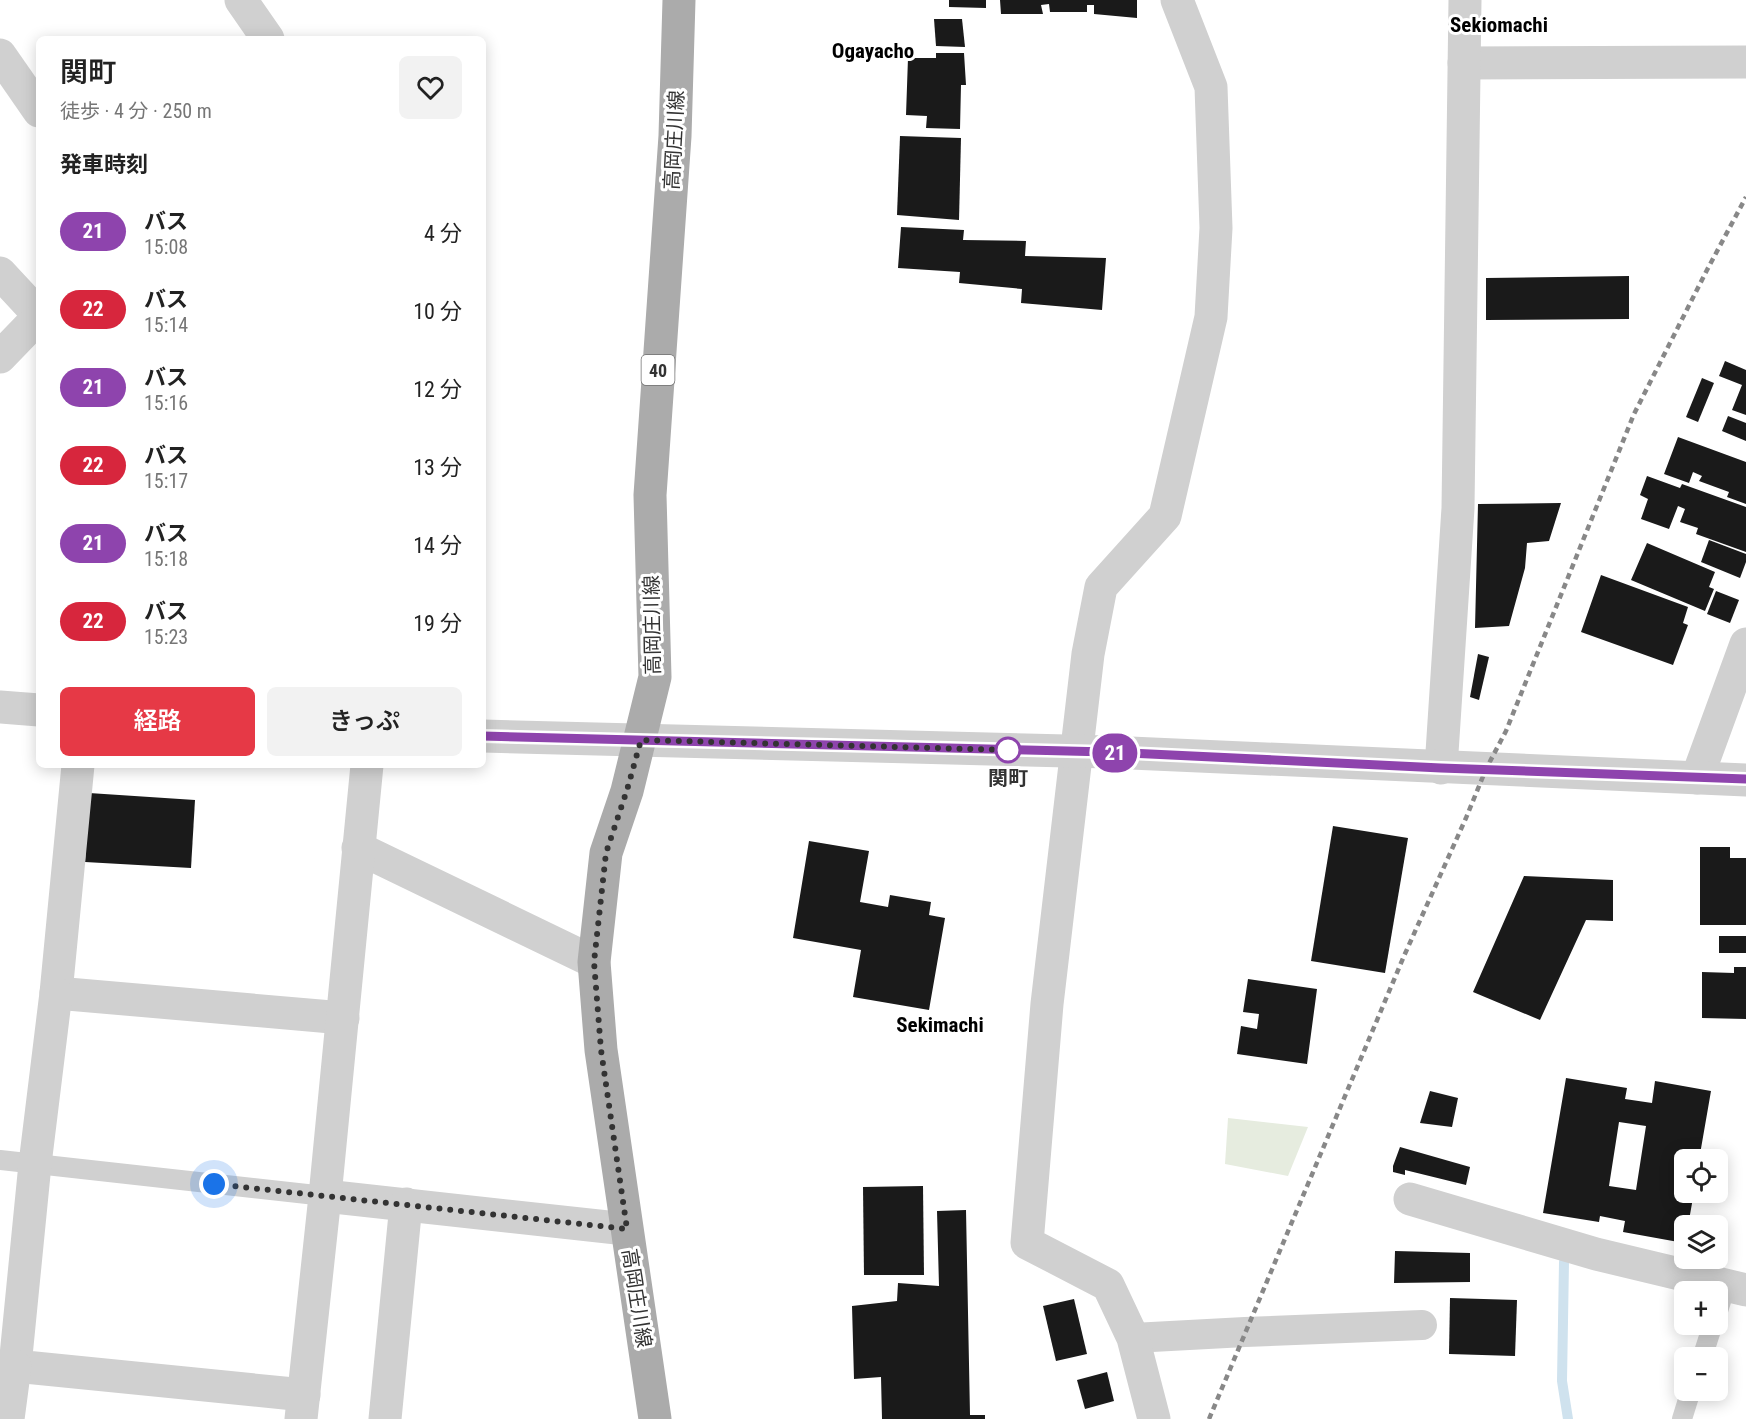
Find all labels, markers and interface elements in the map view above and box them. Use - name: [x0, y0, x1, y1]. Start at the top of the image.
- district label: Sekiomachi: [1450, 13, 1548, 37]
- district label: Ogayacho: [832, 39, 914, 63]
- text: 関町: [60, 56, 116, 89]
- button: heart: [399, 56, 462, 119]
- street label: 高岡庄川線: [659, 89, 689, 191]
- text: 徒歩 · 4 分 · 250 m: [60, 99, 212, 123]
- text: 発車時刻: [60, 152, 148, 177]
- text: バス: [144, 209, 188, 234]
- text: 21: [82, 219, 104, 243]
- text: 4 分: [424, 221, 462, 246]
- text: 15:08: [144, 235, 188, 259]
- text: バス: [144, 287, 188, 312]
- text: 22: [82, 297, 104, 321]
- text: 10 分: [413, 299, 462, 324]
- text: 15:14: [144, 313, 188, 337]
- road number: 40: [642, 355, 674, 385]
- text: バス: [144, 365, 188, 390]
- text: 21: [82, 375, 104, 399]
- text: 12 分: [413, 377, 462, 402]
- text: 15:16: [144, 391, 188, 415]
- text: バス: [144, 443, 188, 468]
- text: 22: [82, 453, 104, 477]
- text: 13 分: [413, 455, 462, 480]
- text: 15:17: [144, 469, 188, 493]
- text: バス: [144, 521, 188, 546]
- text: 21: [82, 531, 104, 555]
- text: 14 分: [413, 533, 462, 558]
- text: 15:18: [144, 547, 188, 571]
- street label: 高岡庄川線: [639, 575, 665, 675]
- text: バス: [144, 599, 188, 624]
- text: 22: [82, 609, 104, 633]
- text: 19 分: [413, 611, 462, 636]
- text: 15:23: [144, 625, 188, 649]
- button: 経路: [60, 687, 255, 756]
- button: きっぷ: [267, 687, 462, 756]
- line badge: 21: [1088, 734, 1142, 772]
- marker: 関町: [995, 737, 1021, 763]
- text: 21: [1104, 741, 1126, 765]
- place label: 関町: [988, 766, 1028, 790]
- district label: Sekimachi: [896, 1013, 984, 1037]
- map controls: [1674, 1149, 1728, 1401]
- button: locate: [1674, 1149, 1728, 1203]
- your location: [199, 1169, 229, 1199]
- button: layers: [1674, 1215, 1728, 1269]
- street label: 高岡庄川線: [617, 1247, 657, 1349]
- button: +: [1674, 1281, 1728, 1335]
- button: −: [1674, 1347, 1728, 1401]

